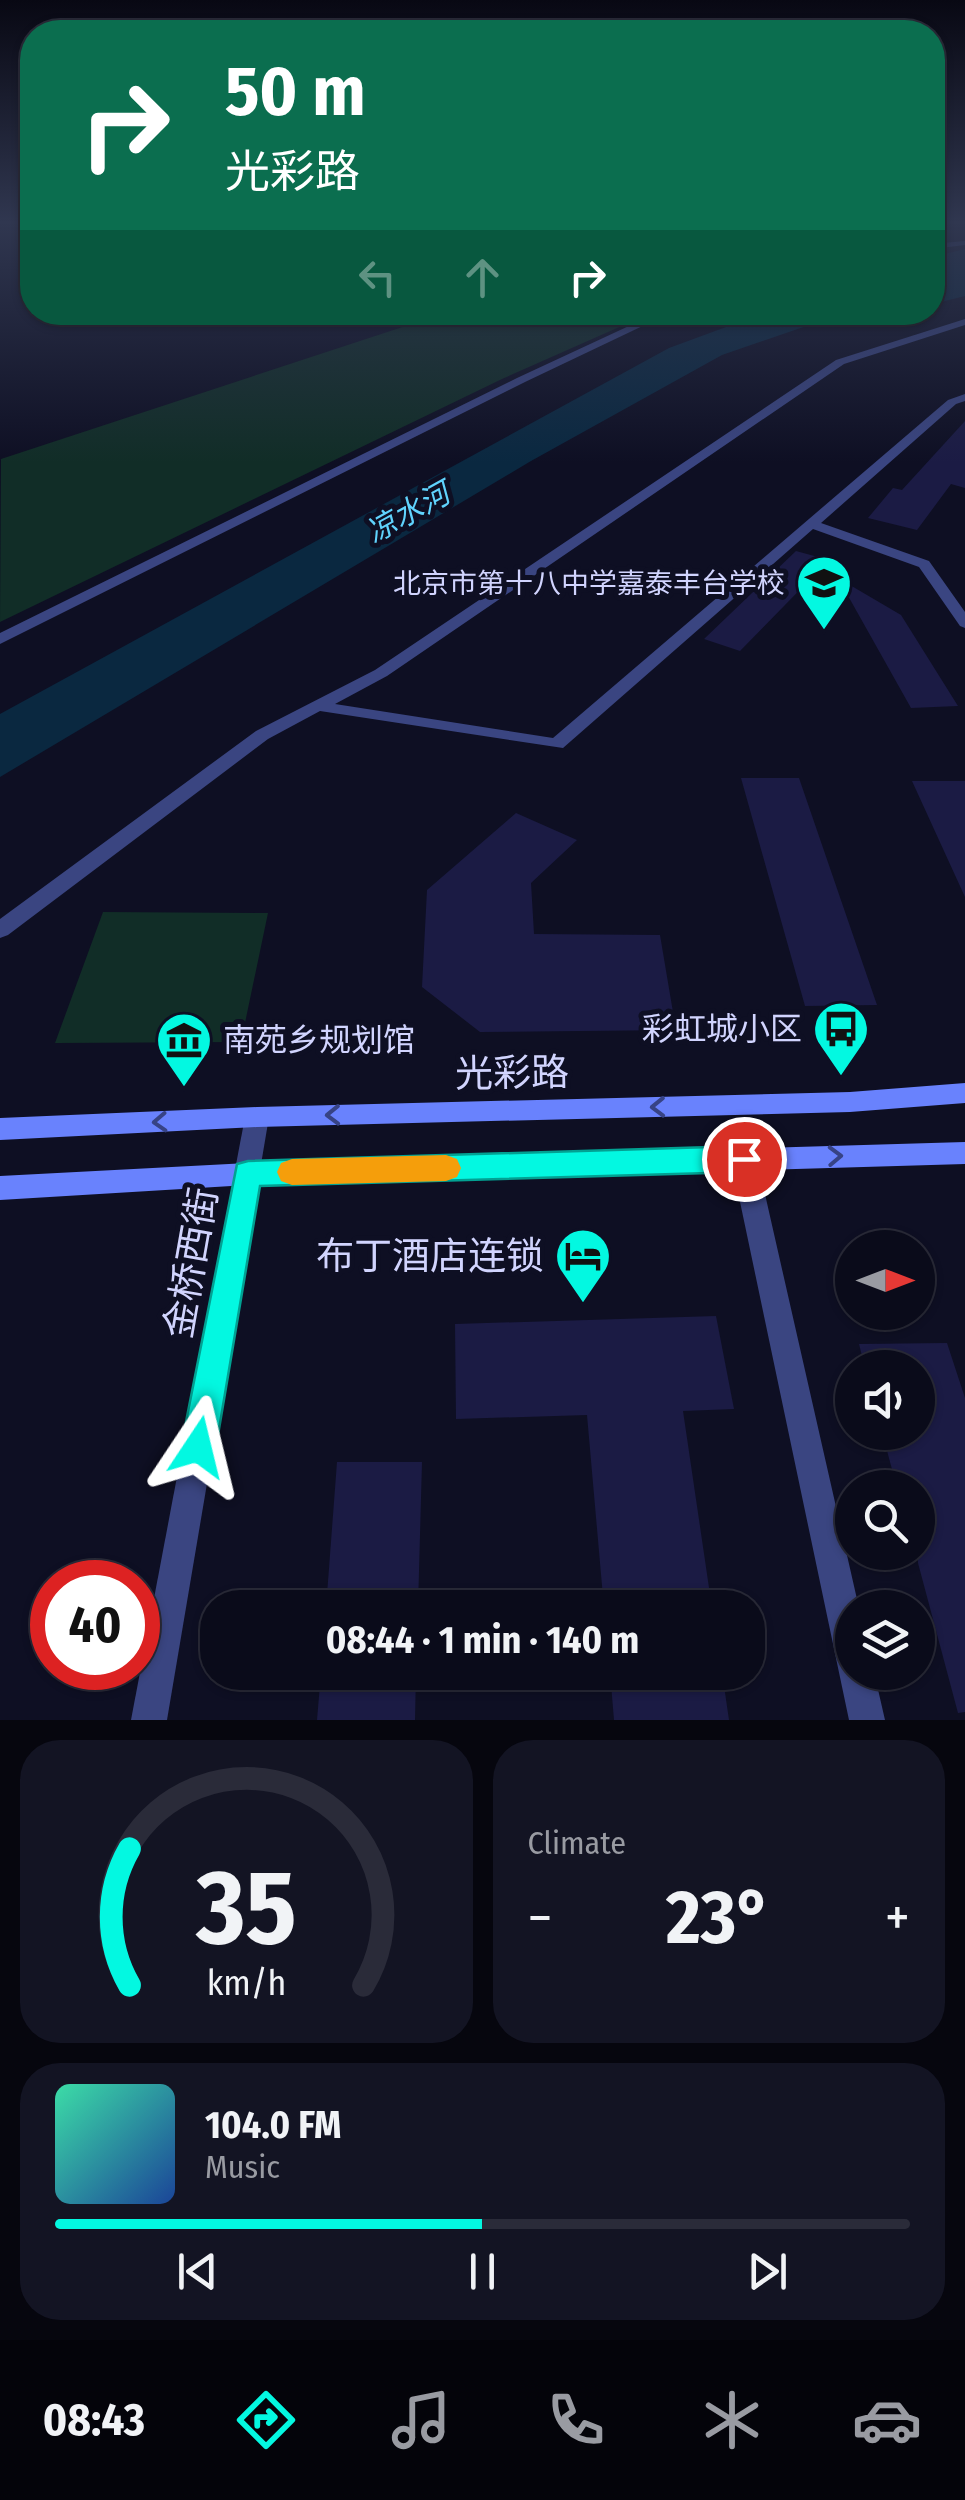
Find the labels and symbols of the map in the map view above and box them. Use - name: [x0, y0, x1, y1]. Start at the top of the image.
- water label: 凉水河: [360, 473, 460, 551]
- school or university icon: 北京市第十八中学嘉泰丰台学校: [794, 553, 854, 632]
- place label: 北京市第十八中学嘉泰丰台学校: [393, 567, 785, 600]
- bus stop icon: 彩虹城小区: [811, 999, 871, 1078]
- museum icon: 南苑乡规划馆: [154, 1010, 214, 1089]
- place label: 彩虹城小区: [642, 1010, 802, 1048]
- place label: 南苑乡规划馆: [223, 1021, 415, 1059]
- street label: 光彩路: [455, 1049, 569, 1097]
- one-way arrow: [649, 1096, 665, 1117]
- one-way arrow: [324, 1105, 340, 1126]
- one-way arrow: [151, 1111, 167, 1132]
- pin: [702, 1117, 787, 1202]
- one-way arrow: [828, 1146, 844, 1167]
- street label: 金桥西街: [155, 1184, 227, 1342]
- hotel icon: 布丁酒店连锁: [553, 1226, 613, 1305]
- north arrow: [835, 1230, 935, 1330]
- place label: 布丁酒店连锁: [316, 1233, 544, 1279]
- position arrow: [146, 1395, 250, 1499]
- speed limit sign: 40: [30, 1560, 160, 1690]

